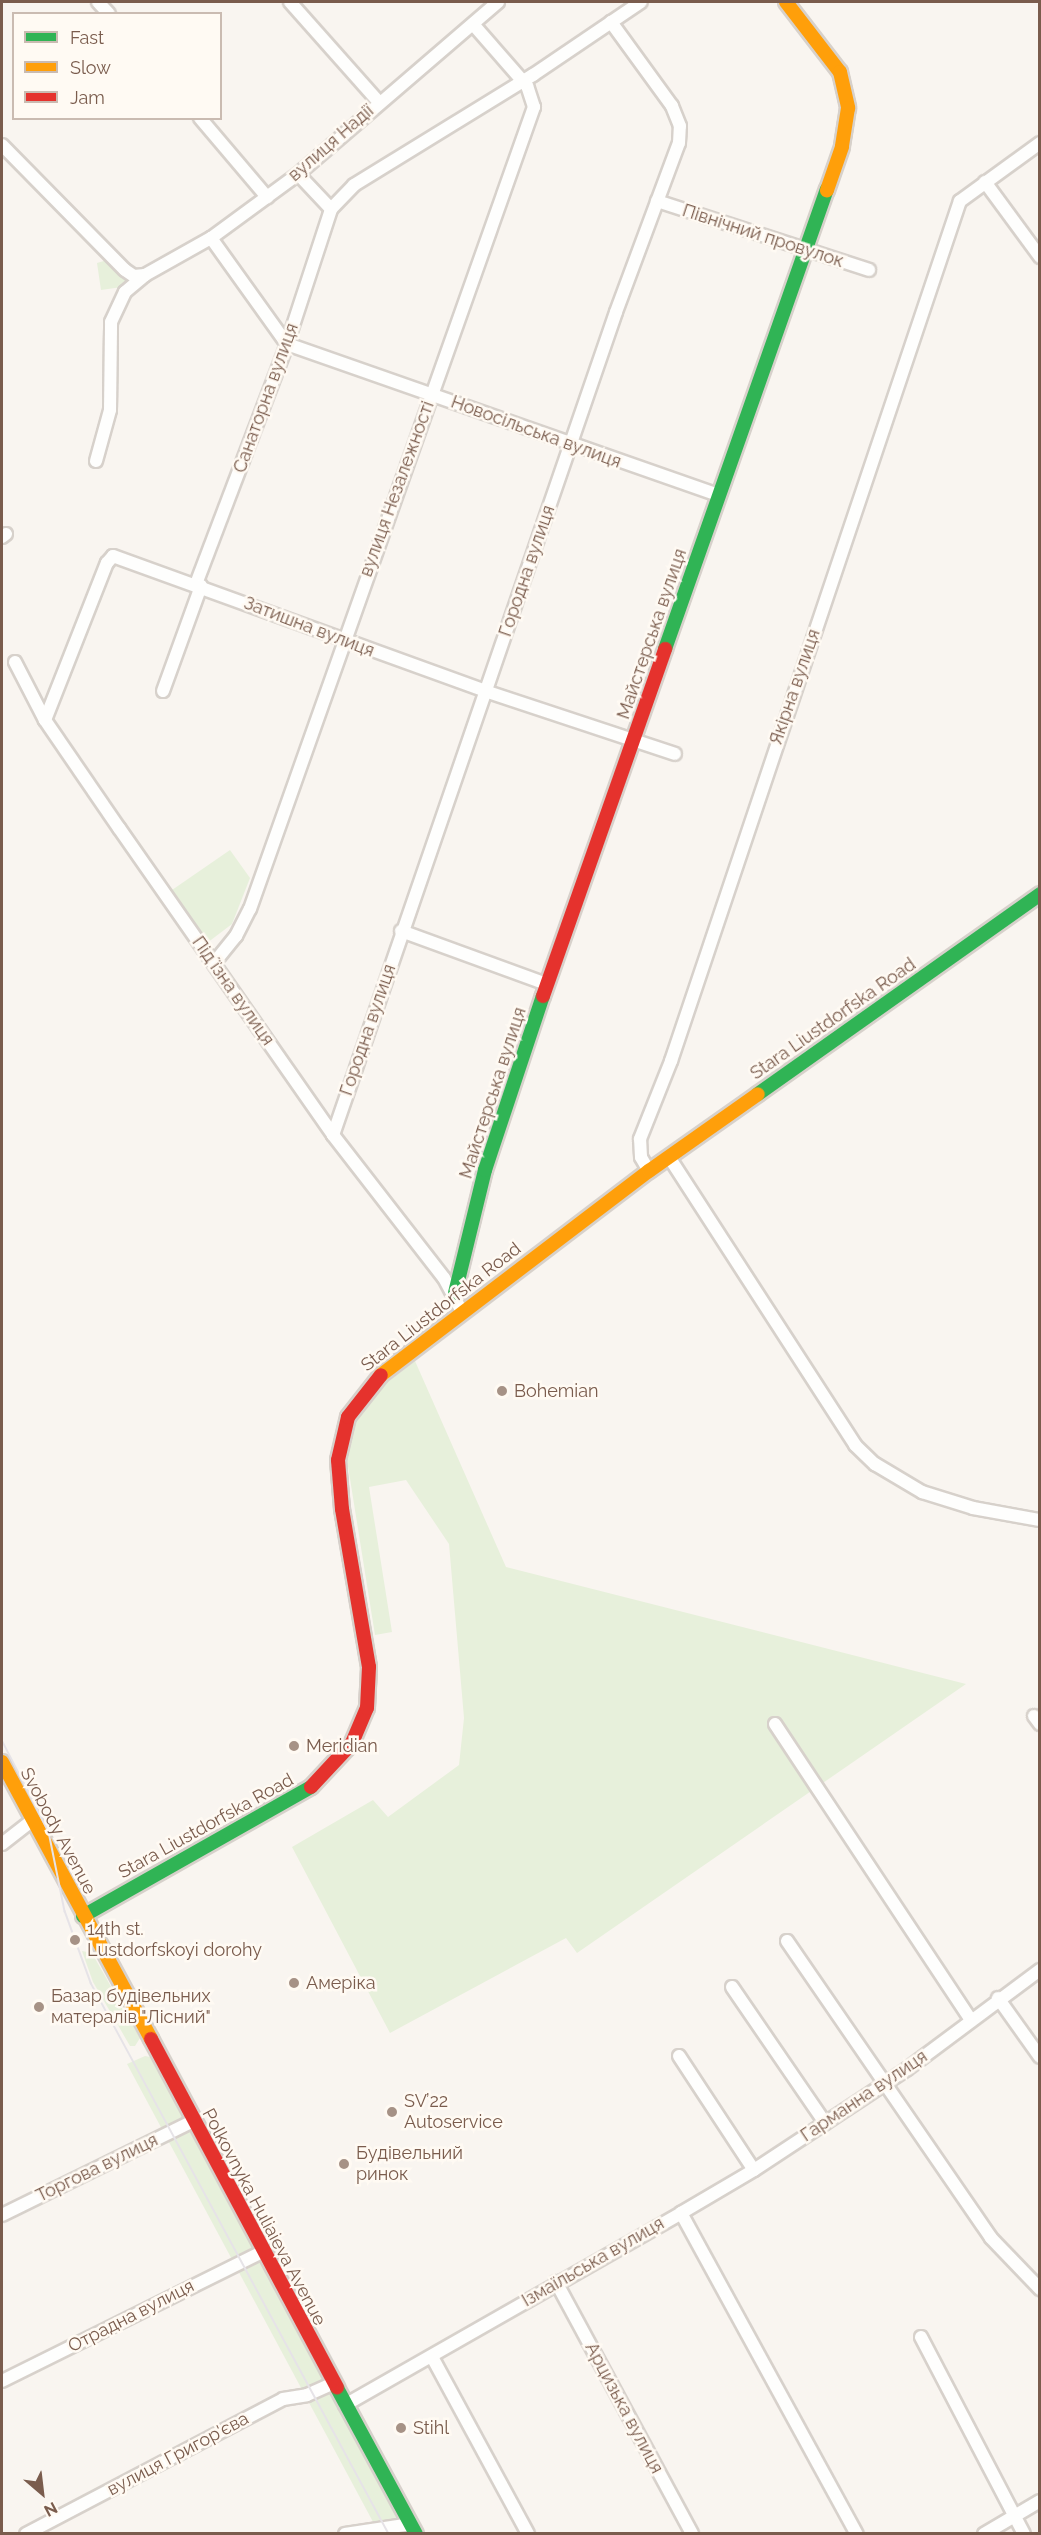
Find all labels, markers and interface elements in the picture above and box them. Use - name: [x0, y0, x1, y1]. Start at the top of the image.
- legend: [12, 12, 222, 120]
- text: Fast: [70, 27, 104, 48]
- text: Slow: [70, 57, 111, 78]
- text: Jam: [70, 87, 105, 108]
- street label: вулиця Надії: [284, 100, 378, 186]
- street label: Північний провулок: [680, 200, 846, 272]
- street label: Санаторна вулиця: [229, 320, 303, 476]
- street label: Новосільська вулиця: [448, 391, 624, 473]
- street label: вулиця Незалежності: [355, 398, 439, 580]
- street label: Городна вулиця: [494, 503, 560, 639]
- street label: Майстерська вулиця: [613, 546, 691, 722]
- street label: Затишна вулиця: [241, 592, 377, 662]
- street label: Якірна вулиця: [765, 626, 825, 748]
- street label: Підʼїзна вулиця: [187, 932, 279, 1050]
- street label: Stara Liustdorfska Road: [746, 954, 920, 1084]
- street label: Городна вулиця: [335, 962, 401, 1098]
- street label: Майстерська вулиця: [455, 1005, 531, 1181]
- street label: Stara Liustdorfska Road: [357, 1238, 525, 1376]
- place label: Bohemian: [514, 1380, 599, 1402]
- marker: Bohemian: [495, 1384, 509, 1398]
- place label: Meridian: [306, 1735, 378, 1757]
- marker: Meridian: [287, 1739, 301, 1753]
- street label: Svobody Avenue: [15, 1764, 101, 1898]
- street label: Stara Liustdorfska Road: [115, 1769, 297, 1883]
- place label: 14th st. Lustdorfskoyi dorohy: [87, 1919, 262, 1962]
- marker: 14th st. Lustdorfskoyi dorohy: [68, 1933, 82, 1947]
- place label: Амеріка: [306, 1972, 376, 1994]
- marker: Амеріка: [287, 1976, 301, 1990]
- place label: Базар будівельних матералів "Лісний": [51, 1986, 211, 2028]
- marker: Базар будівельних матералів "Лісний": [32, 2000, 46, 2014]
- street label: Гарманна вулиця: [797, 2046, 931, 2146]
- place label: SV’22 Autoservice: [404, 2091, 503, 2134]
- street label: Polkovnyka Huliaieva Avenue: [197, 2104, 331, 2330]
- marker: SV’22 Autoservice: [385, 2105, 399, 2119]
- street label: Торгова вулиця: [33, 2129, 161, 2207]
- place label: Будівельний ринок: [356, 2143, 463, 2186]
- marker: Будівельний ринок: [337, 2157, 351, 2171]
- street label: Ізмаїльська вулиця: [518, 2213, 668, 2311]
- street label: Отрадна вулиця: [64, 2275, 198, 2357]
- street label: Арцизька вулиця: [580, 2339, 668, 2477]
- street label: вулиця Григор'єва: [104, 2408, 252, 2500]
- place label: Stihl: [413, 2417, 449, 2439]
- marker: Stihl: [394, 2421, 408, 2435]
- north arrow: [12, 2463, 72, 2523]
- text: N: [41, 2498, 61, 2521]

